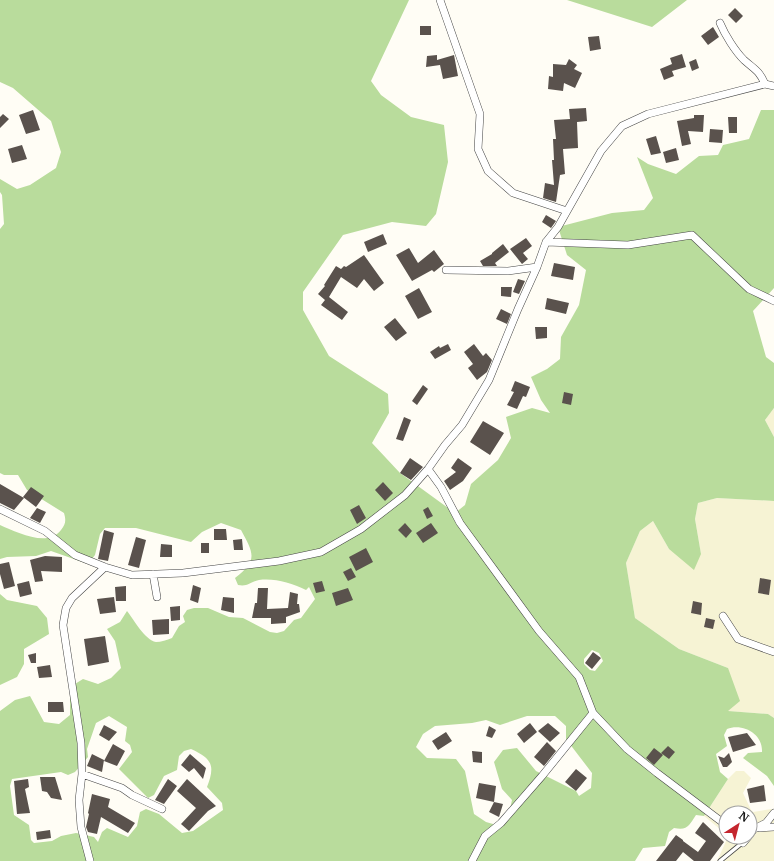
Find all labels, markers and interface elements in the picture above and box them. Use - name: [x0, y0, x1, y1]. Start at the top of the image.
- north arrow: [718, 805, 758, 845]
- text: N: [736, 809, 752, 825]

